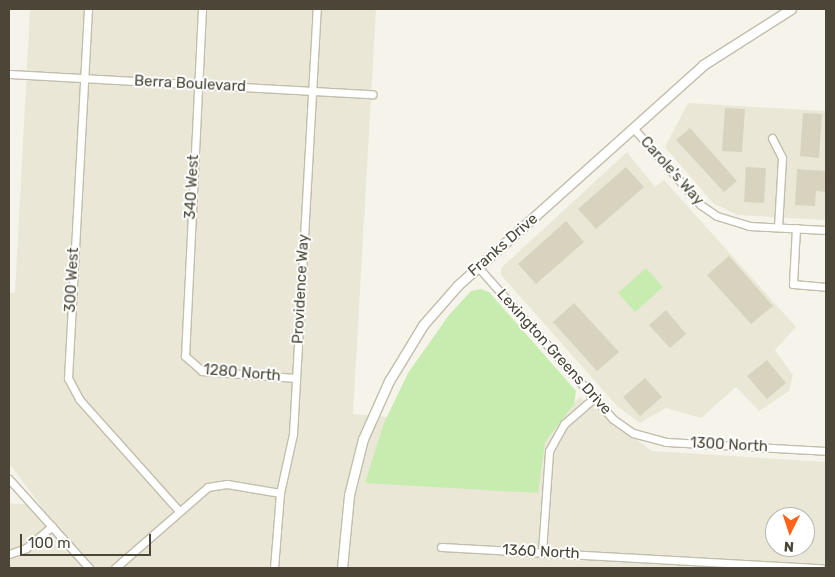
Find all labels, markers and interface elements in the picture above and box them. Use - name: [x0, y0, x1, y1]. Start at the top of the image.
- street label: Berra Boulevard: [134, 72, 246, 96]
- street label: Carole's Way: [636, 133, 708, 209]
- street label: 340 West: [181, 154, 203, 220]
- street label: Franks Drive: [464, 210, 542, 280]
- street label: Providence Way: [289, 233, 313, 345]
- street label: 300 West: [61, 247, 83, 313]
- street label: Lexington Greens Drive: [493, 286, 615, 418]
- street label: 1280 North: [203, 361, 281, 385]
- street label: 1300 North: [690, 434, 768, 456]
- north arrow: [765, 507, 815, 557]
- scale bar: [22, 524, 154, 556]
- text: 100 m: [28, 534, 70, 552]
- text: N: [783, 538, 795, 555]
- street label: 1360 North: [502, 541, 580, 563]

